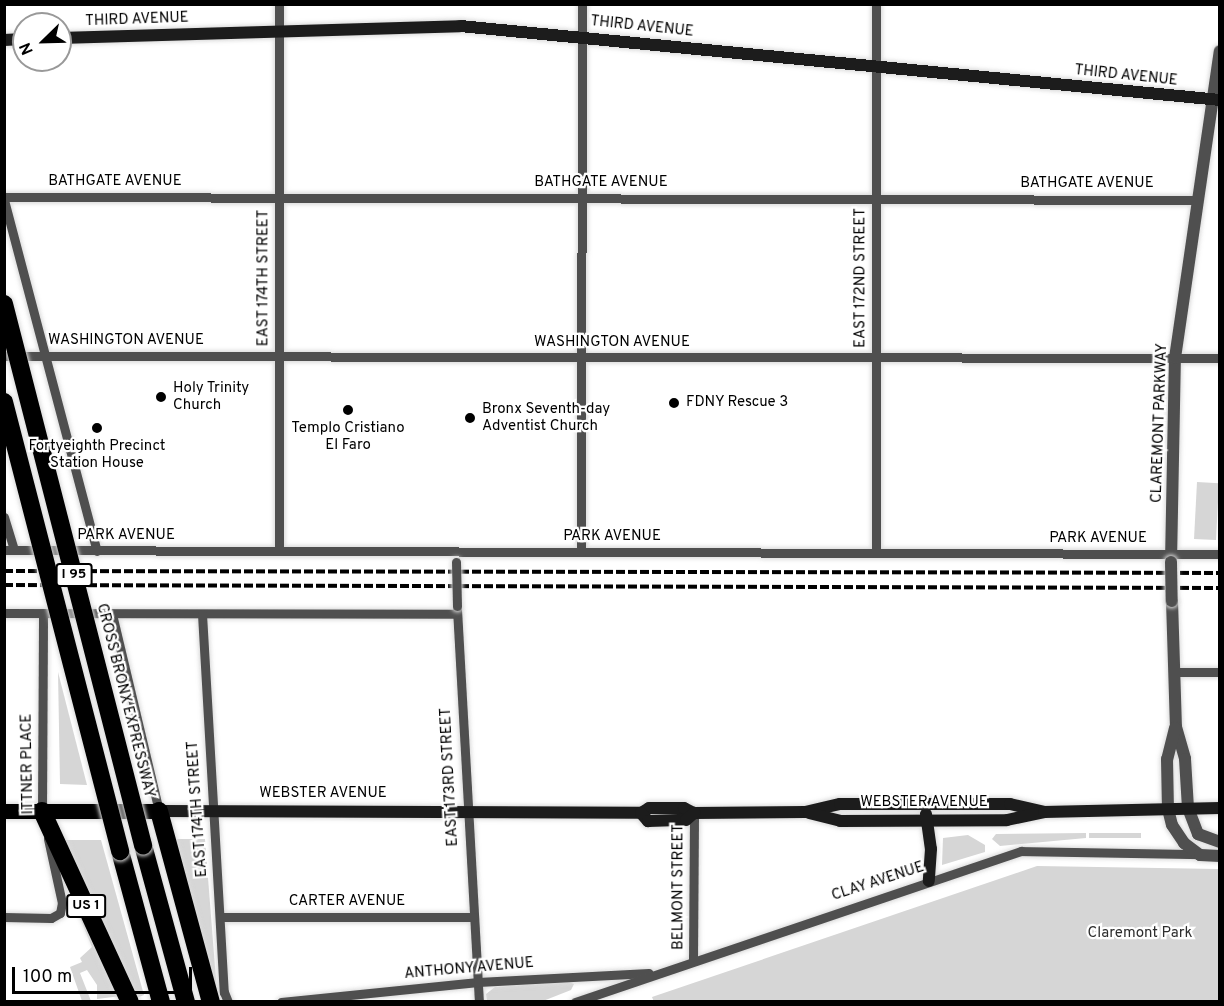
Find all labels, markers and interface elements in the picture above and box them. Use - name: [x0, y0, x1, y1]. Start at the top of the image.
- street label: THIRD AVENUE: [85, 9, 189, 31]
- north arrow: [12, 12, 72, 72]
- street label: THIRD AVENUE: [589, 13, 695, 41]
- text: N: [16, 39, 39, 57]
- street label: THIRD AVENUE: [1073, 62, 1179, 90]
- street label: BATHGATE AVENUE: [48, 173, 182, 191]
- street label: BATHGATE AVENUE: [534, 174, 668, 192]
- street label: BATHGATE AVENUE: [1020, 175, 1154, 193]
- street label: EAST 172ND STREET: [852, 208, 870, 348]
- street label: EAST 174TH STREET: [255, 209, 273, 347]
- street label: WASHINGTON AVENUE: [48, 332, 204, 350]
- street label: WASHINGTON AVENUE: [534, 334, 690, 352]
- street label: CLAREMONT PARKWAY: [1148, 342, 1172, 504]
- place label: Holy Trinity Church: [173, 379, 250, 414]
- marker: Holy Trinity Church: [154, 390, 168, 404]
- place label: FDNY Rescue 3: [686, 394, 789, 412]
- marker: FDNY Rescue 3: [667, 396, 681, 410]
- place label: Bronx Seventh-day Adventist Church: [482, 400, 610, 435]
- marker: Templo Cristiano El Faro: [341, 403, 355, 417]
- marker: Bronx Seventh-day Adventist Church: [463, 411, 477, 425]
- place label: Templo Cristiano El Faro: [291, 419, 405, 454]
- marker: Fortyeighth Precinct Station House: [90, 421, 104, 435]
- place label: Fortyeighth Precinct Station House: [29, 437, 165, 472]
- street label: PARK AVENUE: [77, 527, 175, 545]
- street label: PARK AVENUE: [563, 528, 661, 546]
- street label: PARK AVENUE: [1049, 530, 1147, 548]
- road number: I 95: [54, 564, 94, 586]
- street label: CROSS BRONX EXPRESSWAY: [92, 602, 158, 800]
- street label: EAST 173RD STREET: [437, 707, 463, 847]
- street label: ITTNER PLACE: [18, 713, 38, 815]
- street label: EAST 174TH STREET: [184, 740, 212, 878]
- street label: WEBSTER AVENUE: [259, 785, 387, 803]
- street label: WEBSTER AVENUE: [860, 794, 988, 812]
- street label: BELMONT STREET: [670, 824, 688, 950]
- street label: CLAY AVENUE: [829, 858, 927, 906]
- street label: CARTER AVENUE: [288, 893, 406, 911]
- road number: US 1: [65, 895, 107, 917]
- park label: Claremont Park: [1088, 925, 1192, 943]
- street label: ANTHONY AVENUE: [403, 954, 535, 984]
- scale bar: [15, 955, 195, 993]
- text: 100 m: [23, 966, 72, 989]

